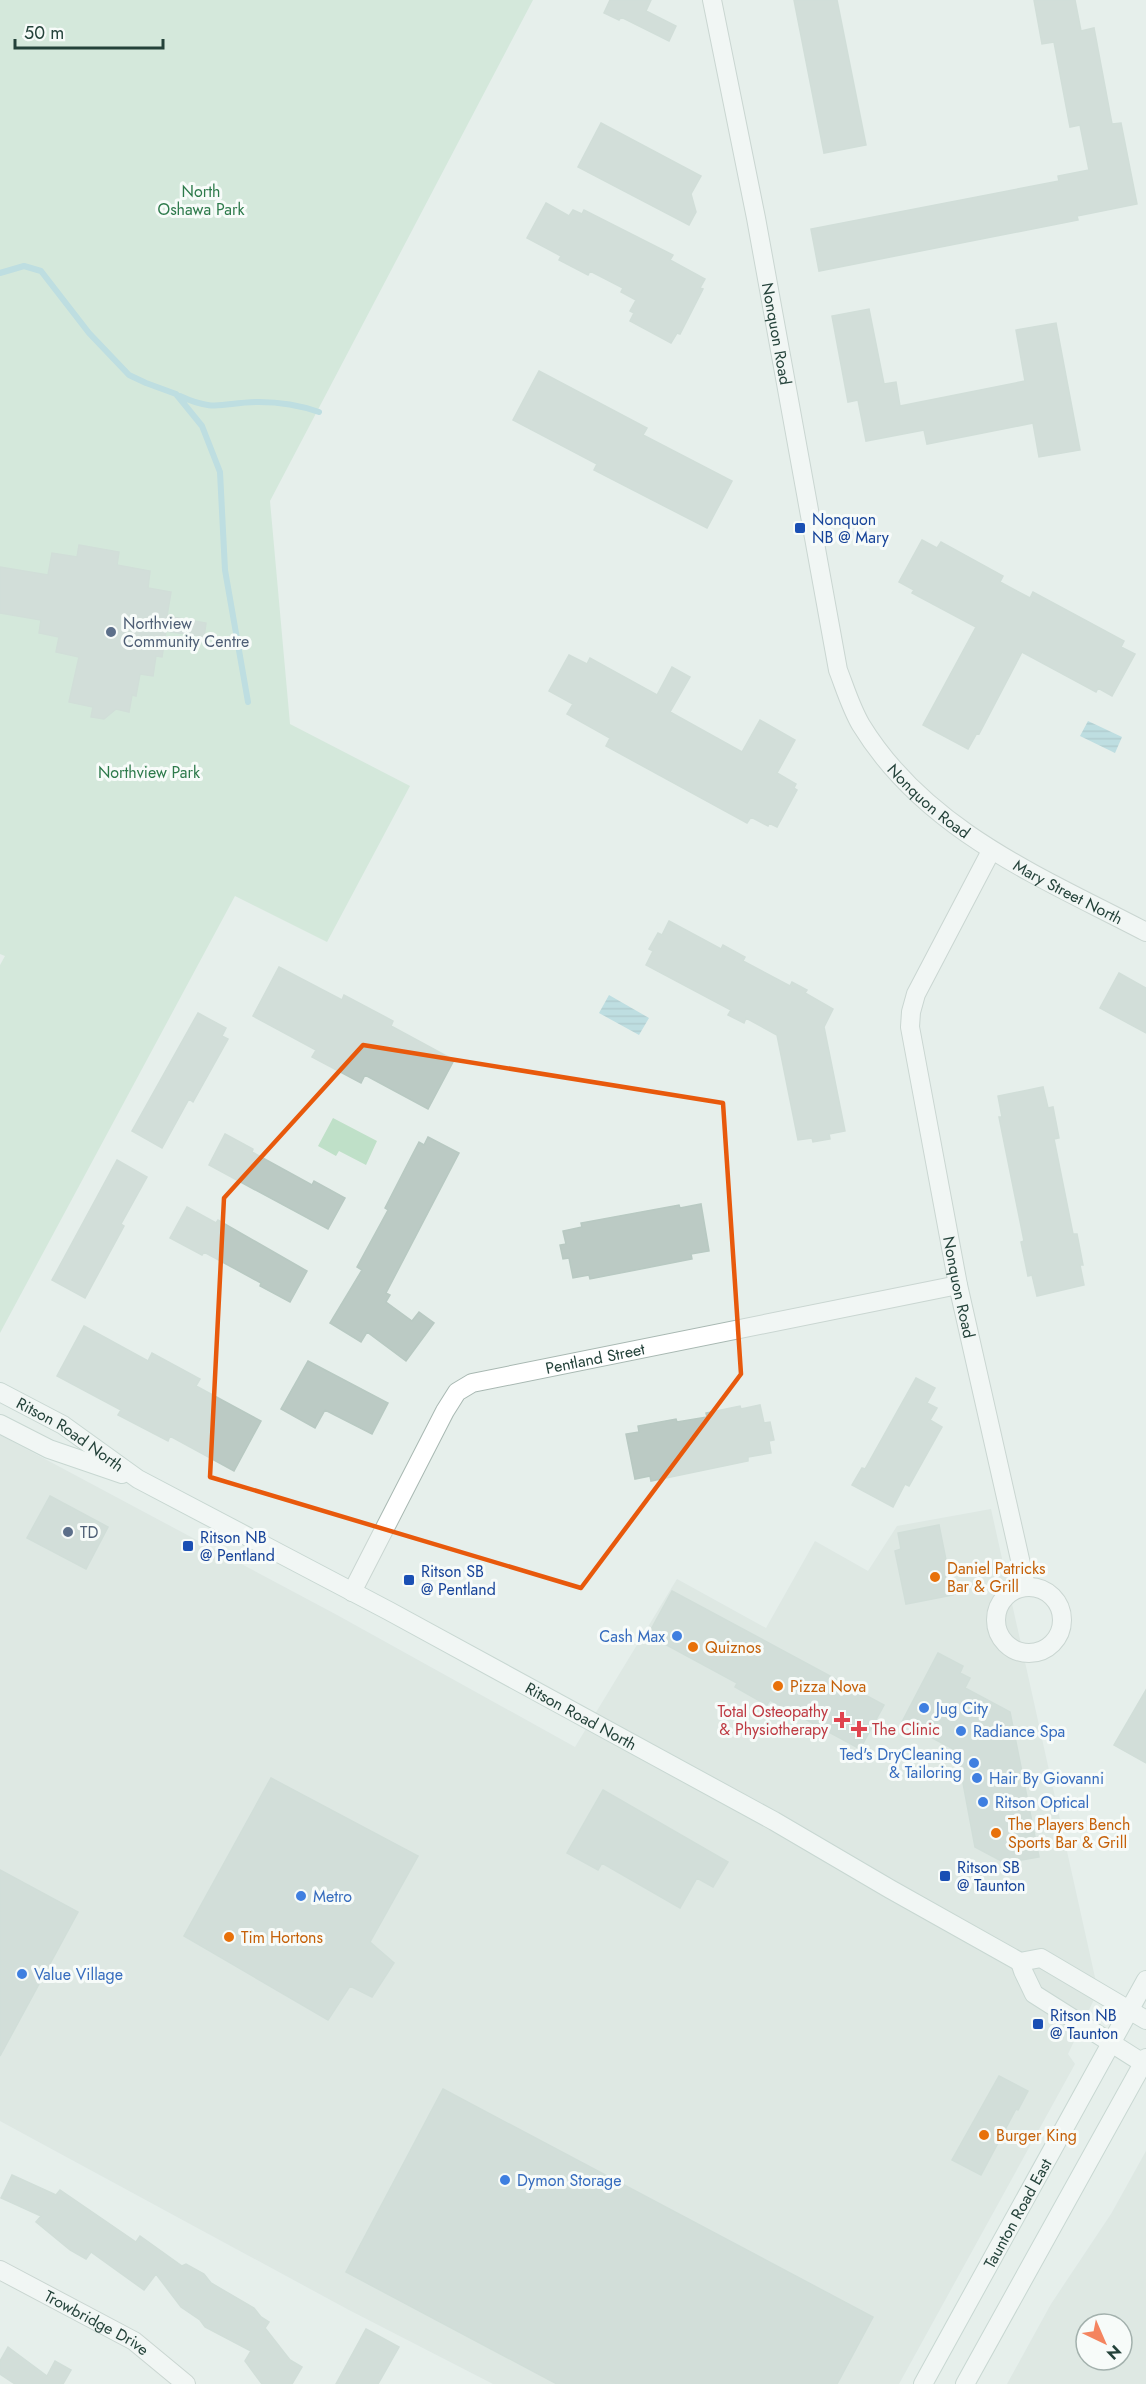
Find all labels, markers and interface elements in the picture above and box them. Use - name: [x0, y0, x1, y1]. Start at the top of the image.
- scale bar: [15, 12, 164, 50]
- text: 50 m: [24, 20, 64, 46]
- park label: North Oshawa Park: [158, 180, 245, 221]
- street label: Nonquon Road: [756, 281, 797, 387]
- place label: Nonquon NB @ Mary: [812, 508, 890, 549]
- marker: Nonquon NB @ Mary: [793, 521, 807, 535]
- place label: Northview Community Centre: [123, 612, 249, 653]
- marker: Northview Community Centre: [104, 625, 118, 639]
- street label: Nonquon Road: [882, 759, 975, 844]
- park label: Northview Park: [98, 761, 201, 784]
- street label: Mary Street North: [1009, 854, 1127, 930]
- street label: Nonquon Road: [937, 1234, 981, 1341]
- street label: Pentland Street: [544, 1337, 647, 1380]
- street label: Ritson Road North: [12, 1392, 128, 1477]
- place label: TD: [80, 1521, 98, 1544]
- marker: TD: [61, 1525, 75, 1539]
- place label: Ritson NB @ Pentland: [200, 1526, 275, 1567]
- marker: Ritson NB @ Pentland: [181, 1539, 195, 1553]
- place label: Daniel Patricks Bar & Grill: [947, 1557, 1045, 1598]
- place label: Ritson SB @ Pentland: [421, 1560, 496, 1601]
- marker: Daniel Patricks Bar & Grill: [928, 1570, 942, 1584]
- marker: Ritson SB @ Pentland: [402, 1573, 416, 1587]
- place label: Cash Max: [599, 1625, 665, 1648]
- marker: Cash Max: [670, 1629, 684, 1643]
- place label: Quiznos: [705, 1636, 761, 1659]
- marker: Quiznos: [686, 1640, 700, 1654]
- place label: Pizza Nova: [790, 1675, 866, 1698]
- street label: Ritson Road North: [521, 1677, 641, 1756]
- marker: Pizza Nova: [771, 1679, 785, 1693]
- place label: Jug City: [934, 1697, 989, 1720]
- place label: Total Osteopathy & Physiotherapy: [717, 1700, 829, 1741]
- marker: Jug City: [917, 1701, 931, 1715]
- marker: Total Osteopathy & Physiotherapy: [833, 1711, 851, 1729]
- place label: The Clinic: [872, 1718, 940, 1741]
- marker: The Clinic: [850, 1720, 868, 1738]
- place label: Radiance Spa: [973, 1720, 1065, 1743]
- marker: Radiance Spa: [954, 1724, 968, 1738]
- place label: Ted's DryCleaning & Tailoring: [840, 1743, 962, 1784]
- marker: Ted's DryCleaning & Tailoring: [967, 1756, 981, 1770]
- place label: Hair By Giovanni: [989, 1767, 1104, 1790]
- marker: Hair By Giovanni: [970, 1771, 984, 1785]
- place label: Ritson Optical: [995, 1791, 1089, 1814]
- marker: Ritson Optical: [976, 1795, 990, 1809]
- place label: The Players Bench Sports Bar & Grill: [1008, 1813, 1130, 1854]
- marker: The Players Bench Sports Bar & Grill: [989, 1826, 1003, 1840]
- place label: Ritson SB @ Taunton: [957, 1856, 1025, 1897]
- marker: Ritson SB @ Taunton: [938, 1869, 952, 1883]
- place label: Metro: [313, 1885, 352, 1908]
- marker: Metro: [294, 1889, 308, 1903]
- place label: Tim Hortons: [241, 1926, 323, 1949]
- marker: Tim Hortons: [222, 1930, 236, 1944]
- place label: Value Village: [34, 1963, 123, 1986]
- marker: Value Village: [15, 1967, 29, 1981]
- place label: Ritson NB @ Taunton: [1050, 2004, 1118, 2045]
- marker: Ritson NB @ Taunton: [1031, 2017, 1045, 2031]
- place label: Burger King: [996, 2124, 1077, 2147]
- marker: Burger King: [977, 2128, 991, 2142]
- street label: Taunton Road East: [978, 2154, 1057, 2273]
- place label: Dymon Storage: [517, 2169, 621, 2192]
- marker: Dymon Storage: [498, 2173, 512, 2187]
- street label: Trowbridge Drive: [40, 2284, 154, 2361]
- north arrow: [1074, 2312, 1134, 2372]
- text: N: [1102, 2340, 1127, 2365]

